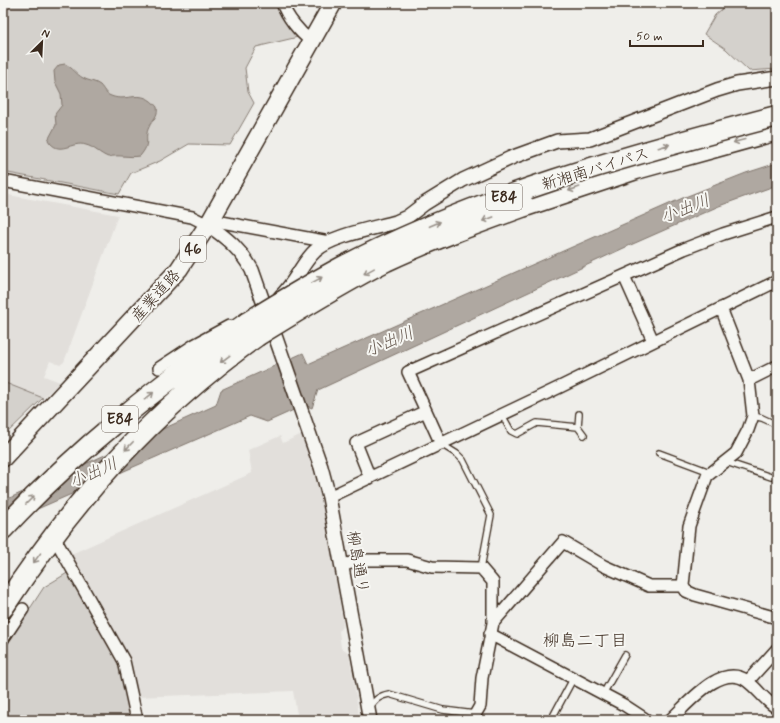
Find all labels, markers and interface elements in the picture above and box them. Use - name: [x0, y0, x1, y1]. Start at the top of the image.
- north arrow: [22, 22, 62, 62]
- scale bar: [630, 22, 703, 48]
- text: N: [39, 26, 52, 42]
- text: 50 m: [636, 29, 663, 45]
- one-way arrow: [733, 137, 746, 145]
- one-way arrow: [657, 142, 670, 149]
- street label: 新湘南バイパス: [539, 143, 652, 196]
- road number: E84: [486, 184, 522, 210]
- one-way arrow: [568, 186, 581, 193]
- water label: 小出川: [658, 190, 713, 228]
- one-way arrow: [483, 216, 495, 224]
- one-way arrow: [428, 220, 440, 228]
- road number: 46: [180, 236, 206, 262]
- street label: 産業道路: [127, 265, 185, 327]
- one-way arrow: [363, 267, 375, 275]
- one-way arrow: [311, 276, 323, 284]
- water label: 小出川: [362, 322, 417, 362]
- one-way arrow: [220, 354, 231, 363]
- one-way arrow: [143, 392, 154, 401]
- road number: E84: [102, 406, 138, 432]
- one-way arrow: [124, 441, 134, 451]
- water label: 小出川: [66, 452, 121, 493]
- one-way arrow: [25, 495, 35, 505]
- street label: 柳島通り: [342, 529, 373, 596]
- one-way arrow: [32, 553, 41, 564]
- district label: 柳島二丁目: [543, 630, 628, 652]

